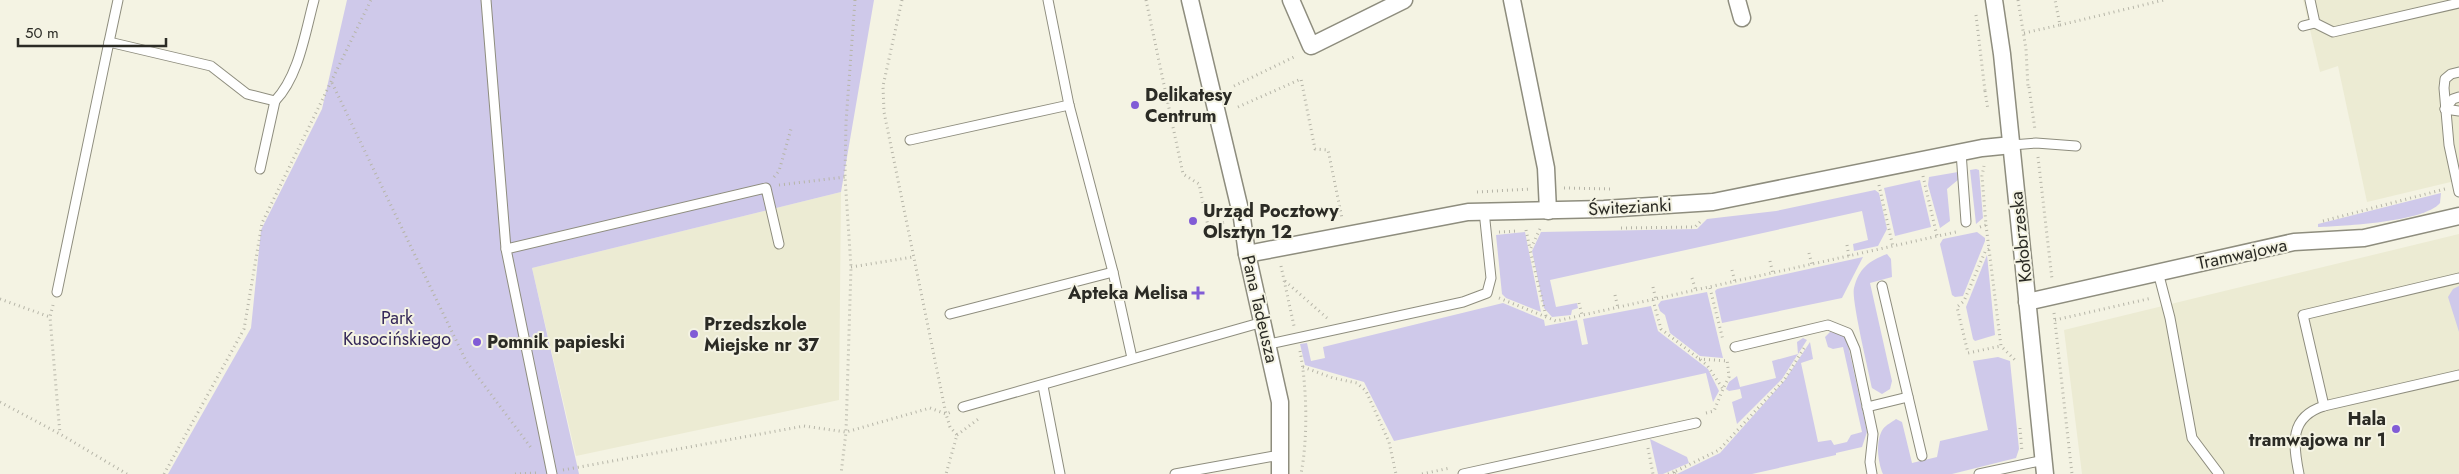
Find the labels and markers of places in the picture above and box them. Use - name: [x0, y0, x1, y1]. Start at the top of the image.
- place label: Delikatesy Centrum: [1145, 82, 1233, 129]
- marker: Delikatesy Centrum: [1129, 99, 1141, 111]
- place label: Urząd Pocztowy Olsztyn 12: [1203, 198, 1339, 245]
- marker: Urząd Pocztowy Olsztyn 12: [1187, 215, 1199, 227]
- place label: Apteka Melisa: [1067, 280, 1188, 306]
- marker: Apteka Melisa: [1192, 287, 1204, 299]
- place label: Przedszkole Miejske nr 37: [704, 311, 819, 358]
- marker: Przedszkole Miejske nr 37: [688, 328, 700, 340]
- place label: Pomnik papieski: [487, 329, 625, 355]
- marker: Pomnik papieski: [471, 336, 483, 348]
- place label: Hala tramwajowa nr 1: [2249, 406, 2386, 453]
- marker: Hala tramwajowa nr 1: [2390, 423, 2402, 435]

